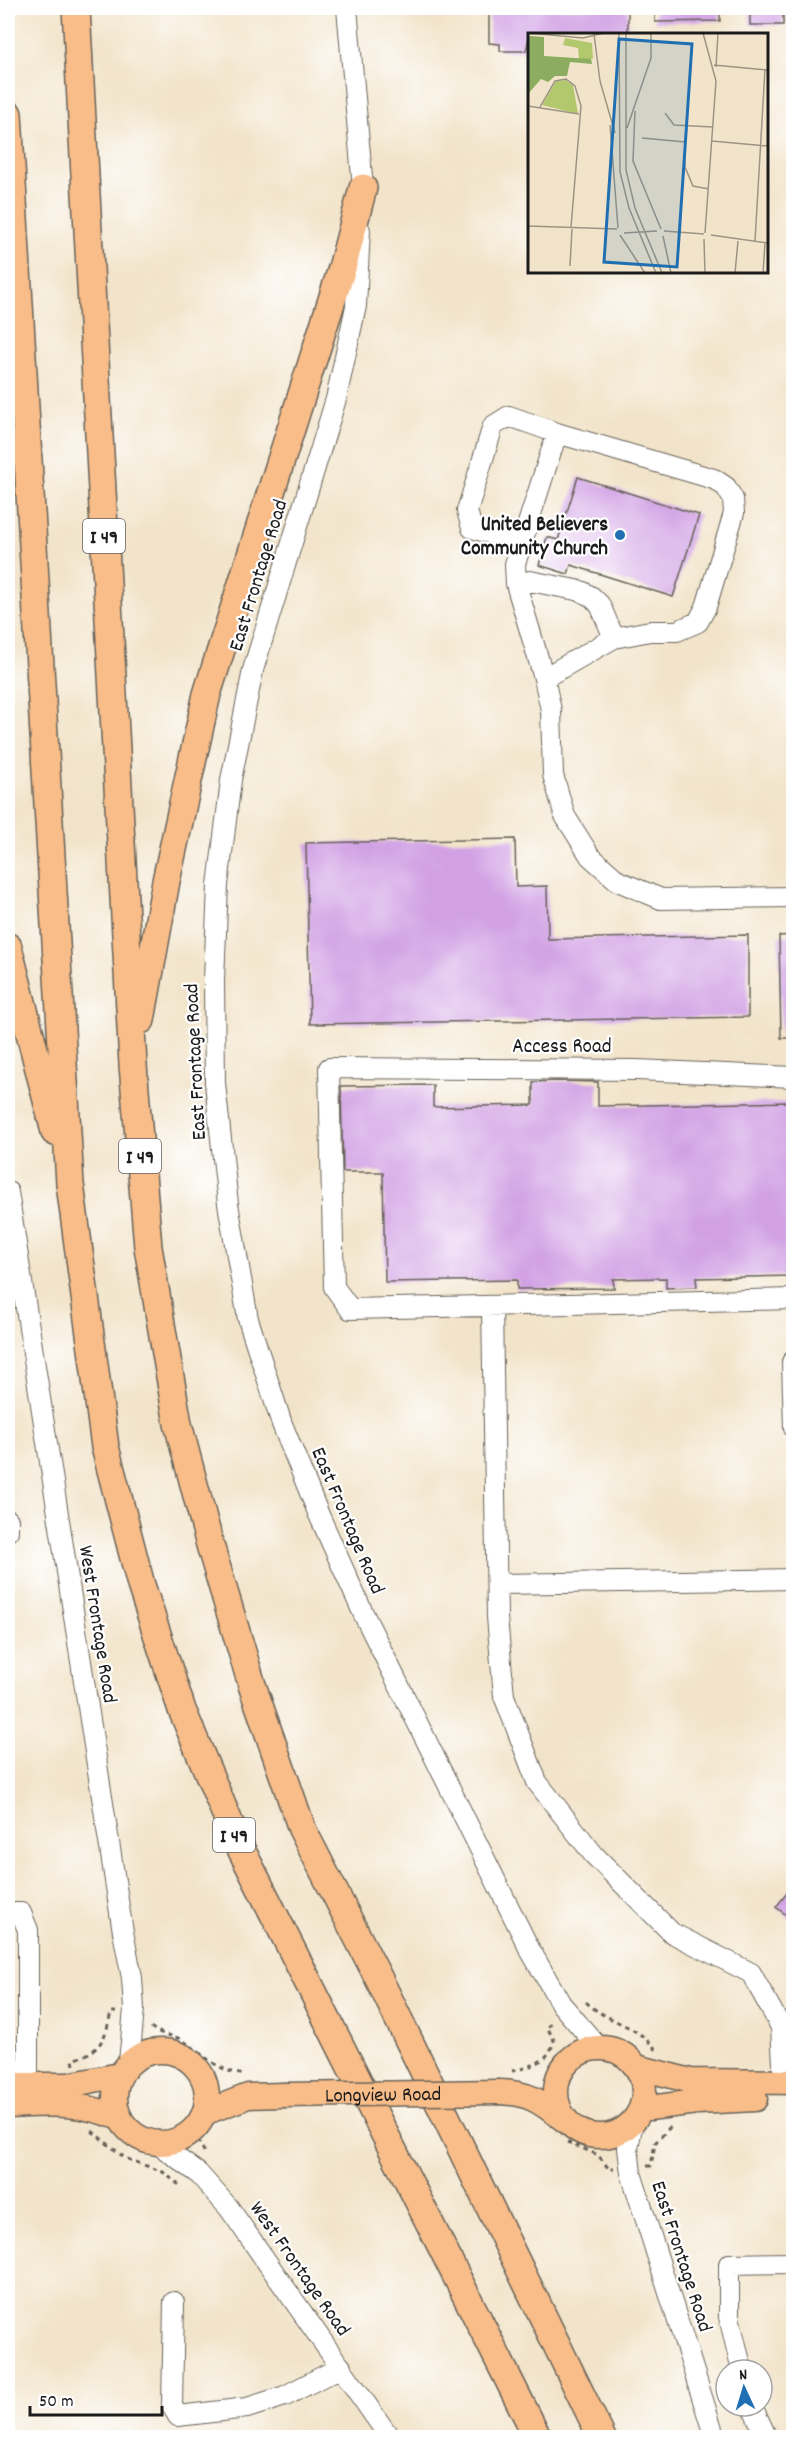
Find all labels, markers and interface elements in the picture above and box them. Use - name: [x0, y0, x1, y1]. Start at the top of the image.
- inset map: [528, 33, 768, 273]
- street label: East Frontage Road: [223, 496, 297, 655]
- place label: United Believers Community Church: [461, 511, 608, 565]
- road number: I 49: [83, 519, 125, 553]
- marker: United Believers Community Church: [613, 528, 627, 542]
- street label: East Frontage Road: [178, 983, 216, 1141]
- street label: Access Road: [512, 1033, 612, 1063]
- road number: I 49: [119, 1139, 161, 1173]
- street label: East Frontage Road: [302, 1443, 391, 1599]
- street label: West Frontage Road: [69, 1544, 123, 1705]
- road number: I 49: [213, 1818, 255, 1852]
- street label: Longview Road: [325, 2081, 441, 2112]
- street label: East Frontage Road: [642, 2178, 719, 2336]
- street label: West Frontage Road: [241, 2196, 356, 2343]
- north arrow: [714, 2358, 774, 2418]
- text: N: [738, 2364, 748, 2387]
- scale bar: [30, 2379, 162, 2417]
- text: 50 m: [39, 2390, 74, 2415]

